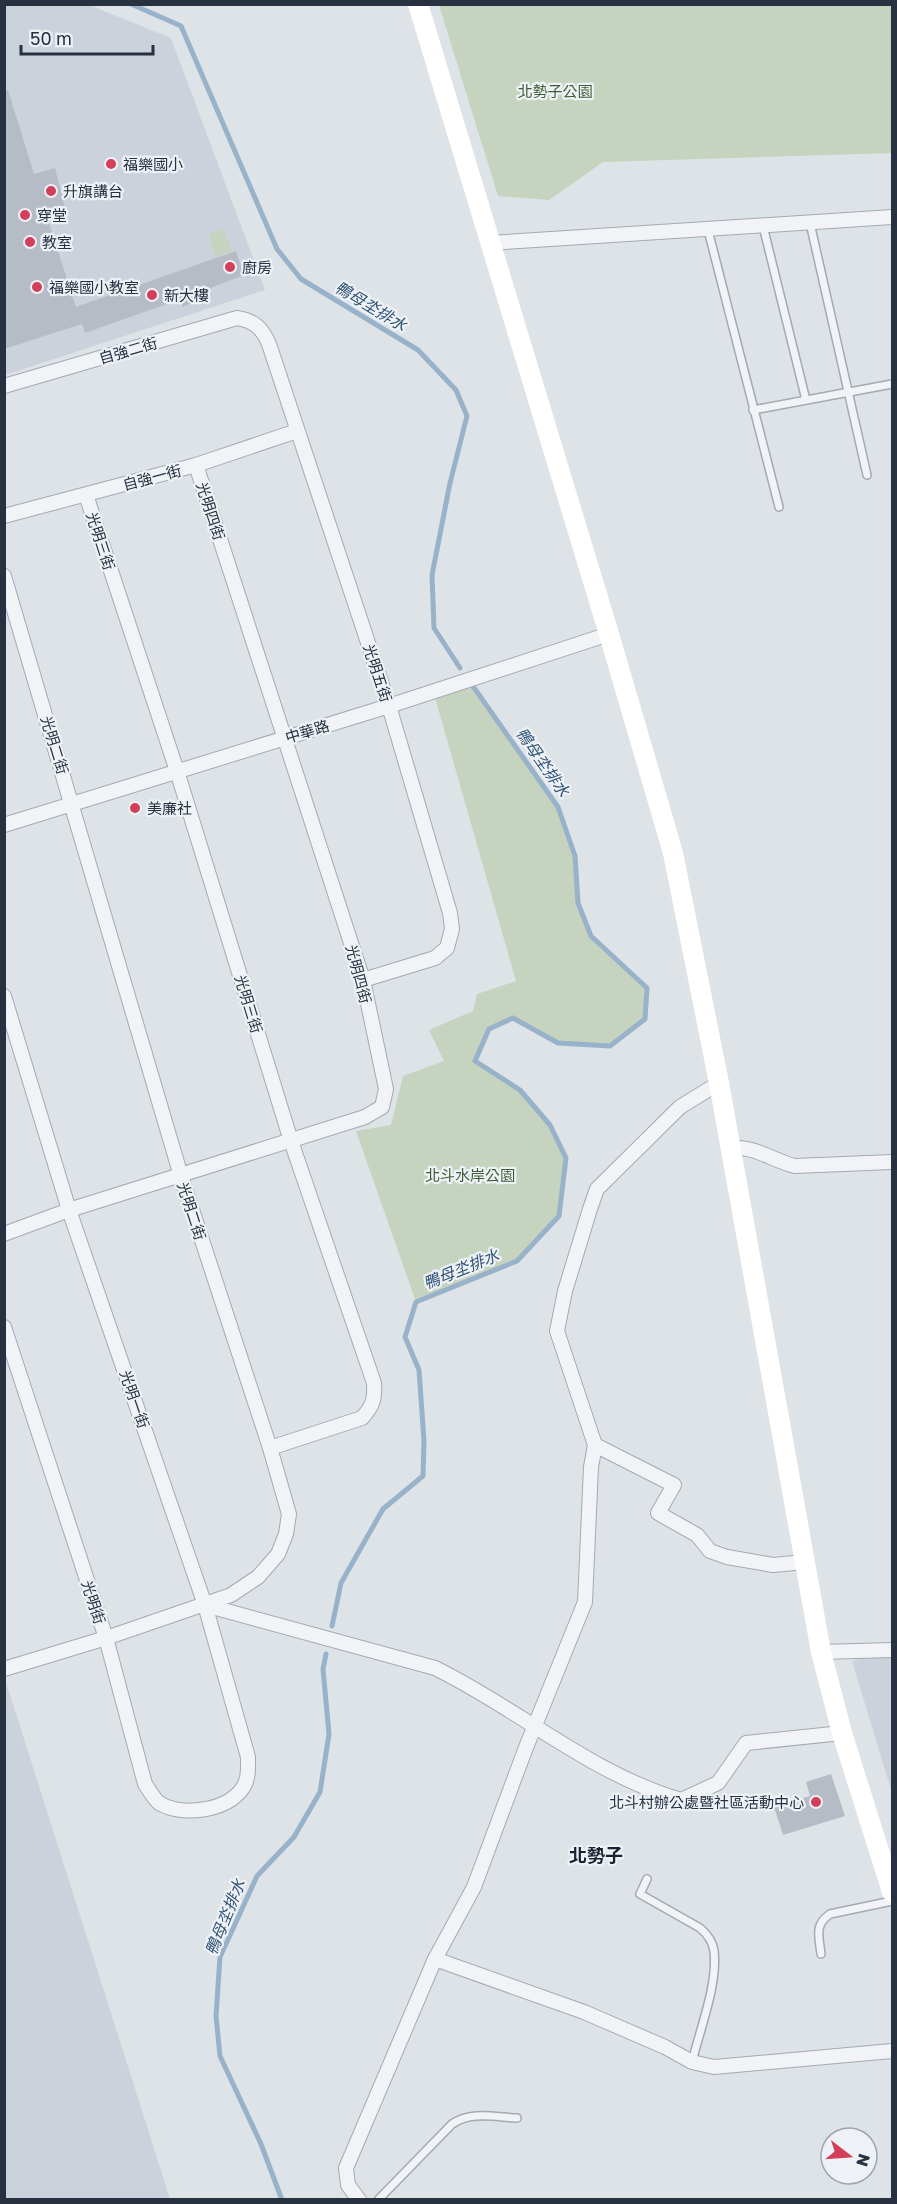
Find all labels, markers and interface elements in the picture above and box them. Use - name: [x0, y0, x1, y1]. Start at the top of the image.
- scale bar: [21, 18, 153, 56]
- text: 50 m: [30, 27, 72, 49]
- park label: 北勢子公園: [517, 82, 593, 100]
- place label: 福樂國小: [123, 155, 183, 173]
- marker: 福樂國小: [104, 157, 118, 171]
- place label: 升旗講台: [63, 182, 123, 200]
- marker: 升旗講台: [44, 184, 58, 198]
- place label: 穿堂: [37, 206, 67, 224]
- marker: 穿堂: [18, 208, 32, 222]
- place label: 教室: [42, 233, 72, 251]
- marker: 教室: [23, 235, 37, 249]
- place label: 廚房: [242, 258, 272, 276]
- marker: 廚房: [223, 260, 237, 274]
- water label: 鴨母坔排水: [332, 277, 411, 336]
- place label: 福樂國小教室: [49, 278, 139, 296]
- marker: 福樂國小教室: [30, 280, 44, 294]
- place label: 新大樓: [164, 286, 209, 304]
- marker: 新大樓: [145, 288, 159, 302]
- street label: 自強二街: [97, 333, 159, 367]
- street label: 自強一街: [121, 461, 183, 493]
- street label: 光明四街: [193, 480, 229, 542]
- street label: 光明三街: [83, 510, 119, 572]
- street label: 光明五街: [360, 642, 396, 704]
- street label: 光明二街: [38, 714, 72, 776]
- street label: 中華路: [283, 716, 331, 746]
- water label: 鴨母坔排水: [512, 723, 575, 801]
- place label: 美廉社: [147, 799, 192, 817]
- marker: 美廉社: [128, 801, 142, 815]
- street label: 光明四街: [343, 943, 375, 1005]
- street label: 光明三街: [232, 973, 266, 1035]
- park label: 北斗水岸公園: [425, 1166, 515, 1184]
- street label: 光明二街: [174, 1180, 210, 1242]
- water label: 鴨母坔排水: [420, 1244, 503, 1293]
- street label: 光明一街: [117, 1368, 153, 1430]
- street label: 光明街: [78, 1578, 110, 1626]
- place label: 北斗村辦公處暨社區活動中心: [609, 1793, 804, 1811]
- marker: 北斗村辦公處暨社區活動中心: [809, 1795, 823, 1809]
- district label: 北勢子: [569, 1844, 623, 1866]
- water label: 鴨母坔排水: [201, 1875, 250, 1958]
- north arrow: [819, 2126, 879, 2186]
- text: N: [852, 2152, 875, 2169]

